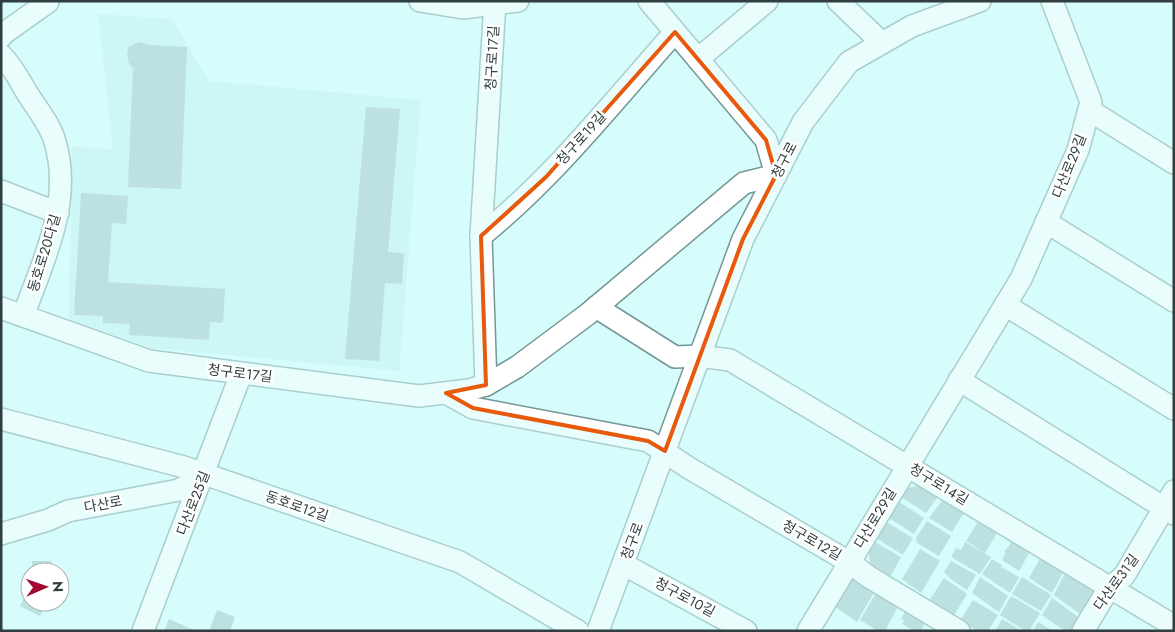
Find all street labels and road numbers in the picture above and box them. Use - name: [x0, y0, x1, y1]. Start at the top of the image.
- street label: 청구로17길: [480, 25, 504, 91]
- street label: 청구로19길: [552, 107, 610, 169]
- street label: 다산로29길: [1047, 131, 1091, 201]
- street label: 청구로: [766, 138, 802, 182]
- street label: 동호로20다길: [23, 211, 65, 295]
- street label: 청구로17길: [206, 359, 274, 387]
- street label: 청구로14길: [906, 458, 972, 510]
- street label: 다산로25길: [172, 468, 214, 538]
- street label: 다산로29길: [849, 484, 901, 552]
- street label: 동호로12길: [263, 486, 331, 526]
- street label: 다산로: [82, 490, 124, 518]
- street label: 청구로12길: [779, 515, 845, 565]
- street label: 청구로: [616, 519, 648, 563]
- street label: 다산로31길: [1089, 550, 1143, 614]
- street label: 청구로10길: [651, 573, 719, 621]

